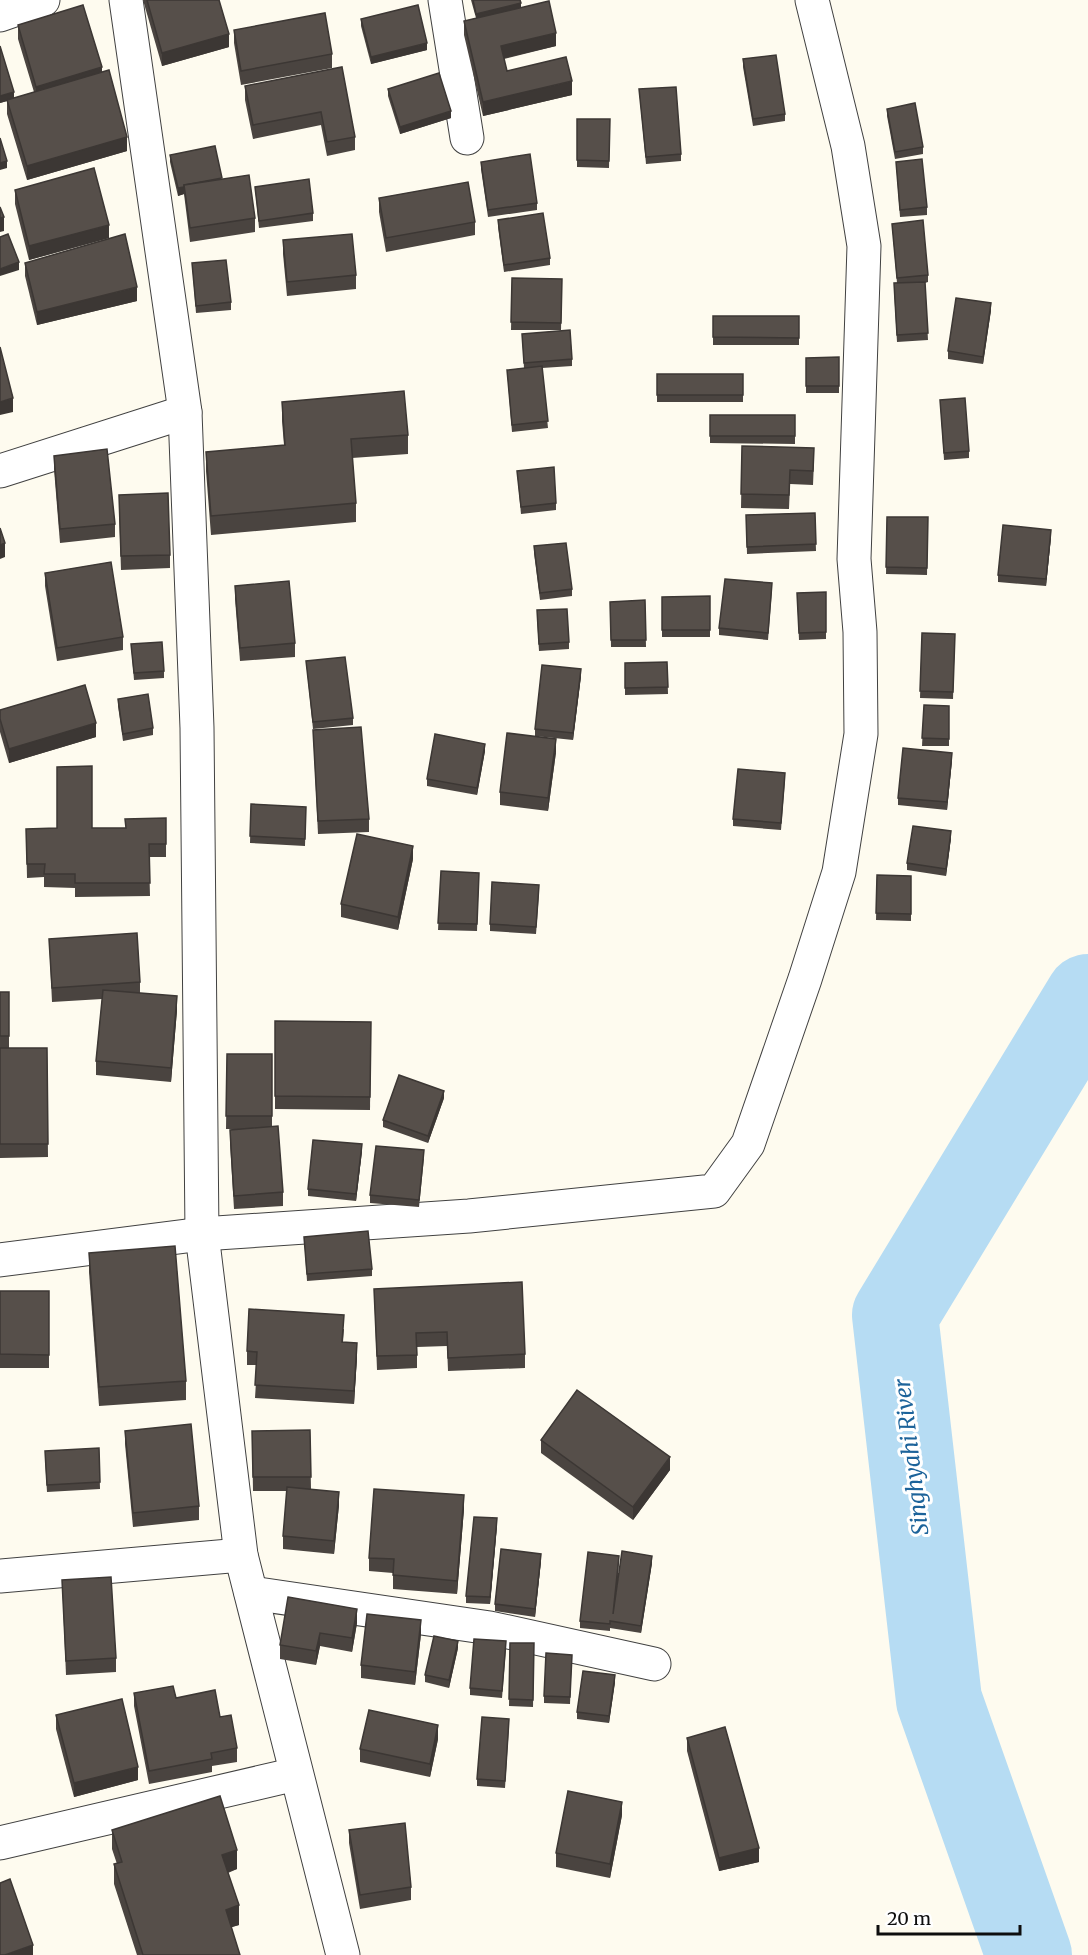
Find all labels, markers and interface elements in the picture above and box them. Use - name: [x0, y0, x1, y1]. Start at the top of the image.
- water label: Singhyahi River: [887, 1376, 934, 1537]
- scale bar: [878, 1898, 1020, 1936]
- text: 20 m: [887, 1907, 931, 1930]

